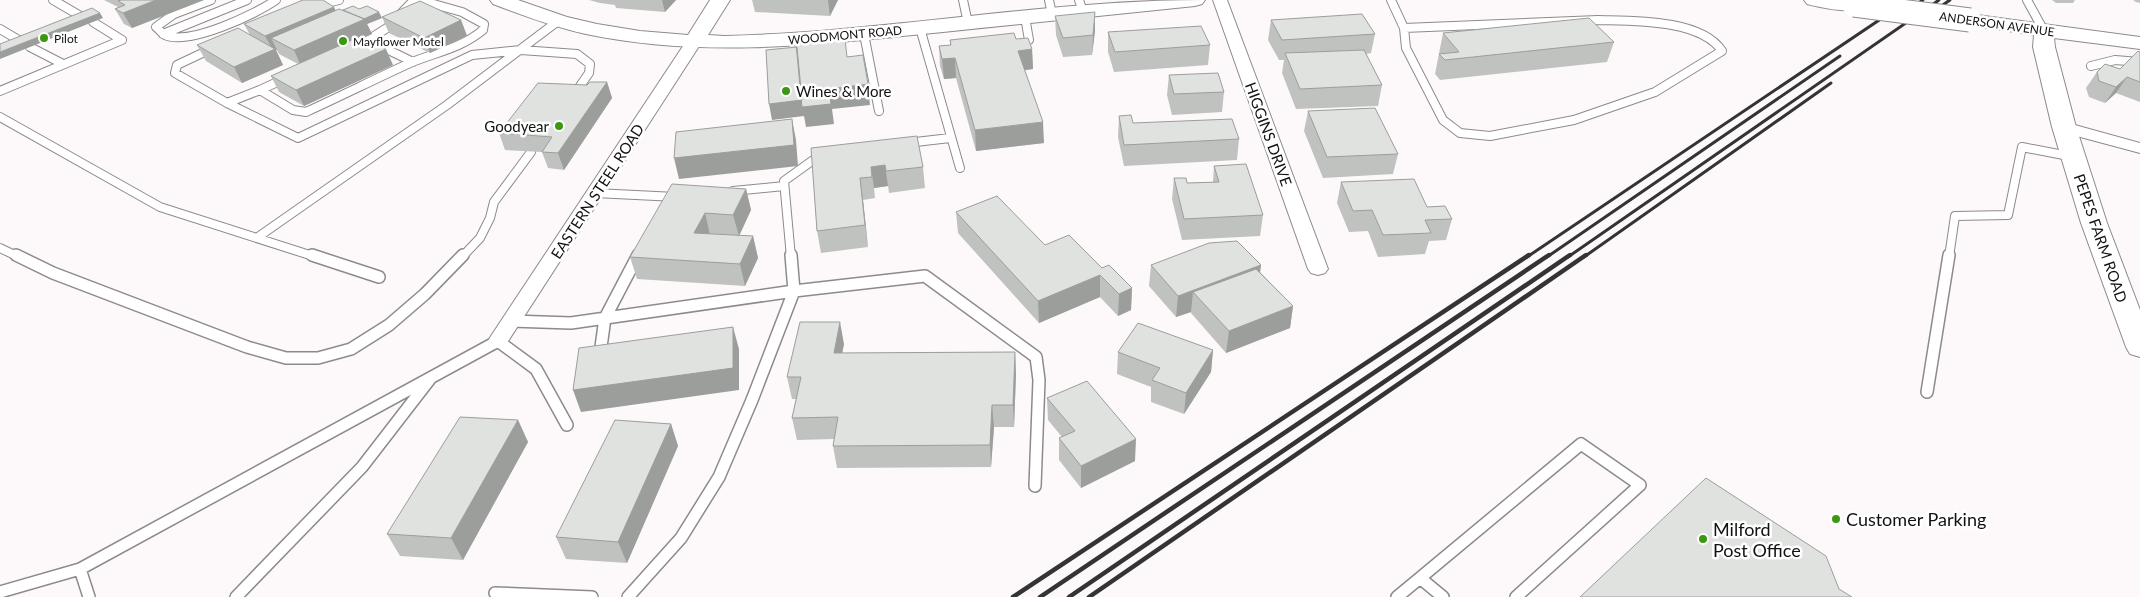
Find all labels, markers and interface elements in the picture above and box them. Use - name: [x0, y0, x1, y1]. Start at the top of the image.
- street label: ANDERSON AVENUE: [1938, 8, 2056, 40]
- street label: WOODMONT ROAD: [787, 23, 903, 47]
- place label: Pilot: [54, 31, 79, 46]
- marker: Pilot: [38, 32, 50, 44]
- place label: Mayflower Motel: [353, 34, 444, 49]
- marker: Mayflower Motel: [337, 35, 349, 47]
- street label: HIGGINS DRIVE: [1242, 80, 1296, 188]
- place label: Wines & More: [796, 82, 892, 100]
- marker: Wines & More: [780, 85, 792, 97]
- place label: Goodyear: [484, 117, 550, 135]
- street label: EASTERN STEEL ROAD: [547, 120, 647, 262]
- marker: Goodyear: [553, 120, 565, 132]
- street label: PEPES FARM ROAD: [2071, 171, 2131, 305]
- place label: Customer Parking: [1846, 508, 1986, 530]
- marker: Customer Parking: [1830, 513, 1842, 525]
- place label: Milford Post Office: [1713, 518, 1801, 561]
- marker: Milford Post Office: [1697, 533, 1709, 545]

